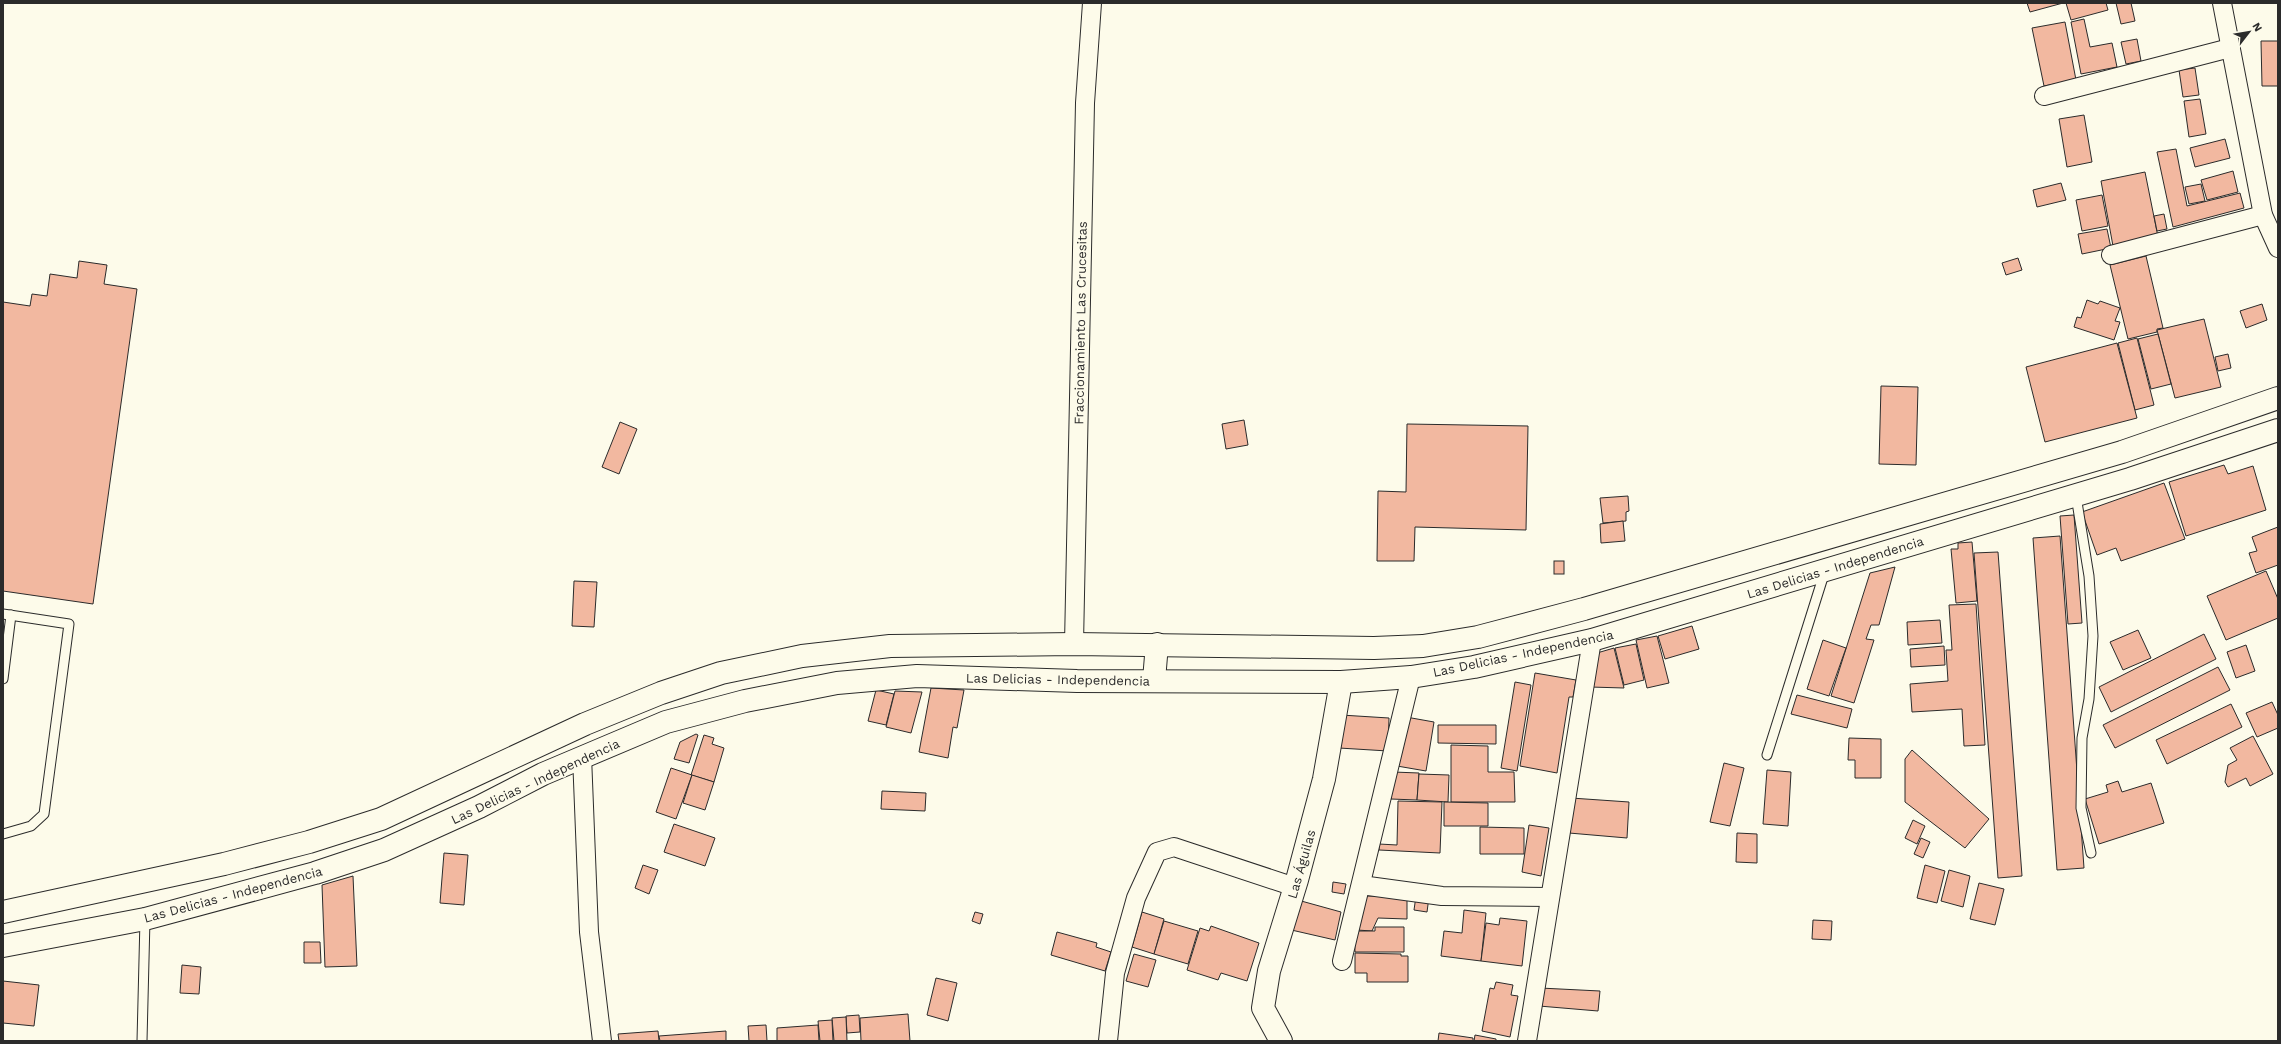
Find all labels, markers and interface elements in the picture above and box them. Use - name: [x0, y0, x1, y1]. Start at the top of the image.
- north arrow: [2229, 12, 2269, 52]
- text: N: [2249, 20, 2265, 34]
- street label: Fraccionamiento Las Crucesitas: [1071, 221, 1090, 425]
- street label: Las Delicias - Independencia: [1745, 533, 1926, 602]
- street label: Las Delicias - Independencia: [1431, 627, 1615, 680]
- street label: Las Delicias - Independencia: [966, 670, 1151, 689]
- street label: Las Delicias - Independencia: [449, 735, 622, 827]
- street label: Las Águilas: [1284, 828, 1319, 900]
- street label: Las Delicias - Independencia: [142, 863, 325, 926]

